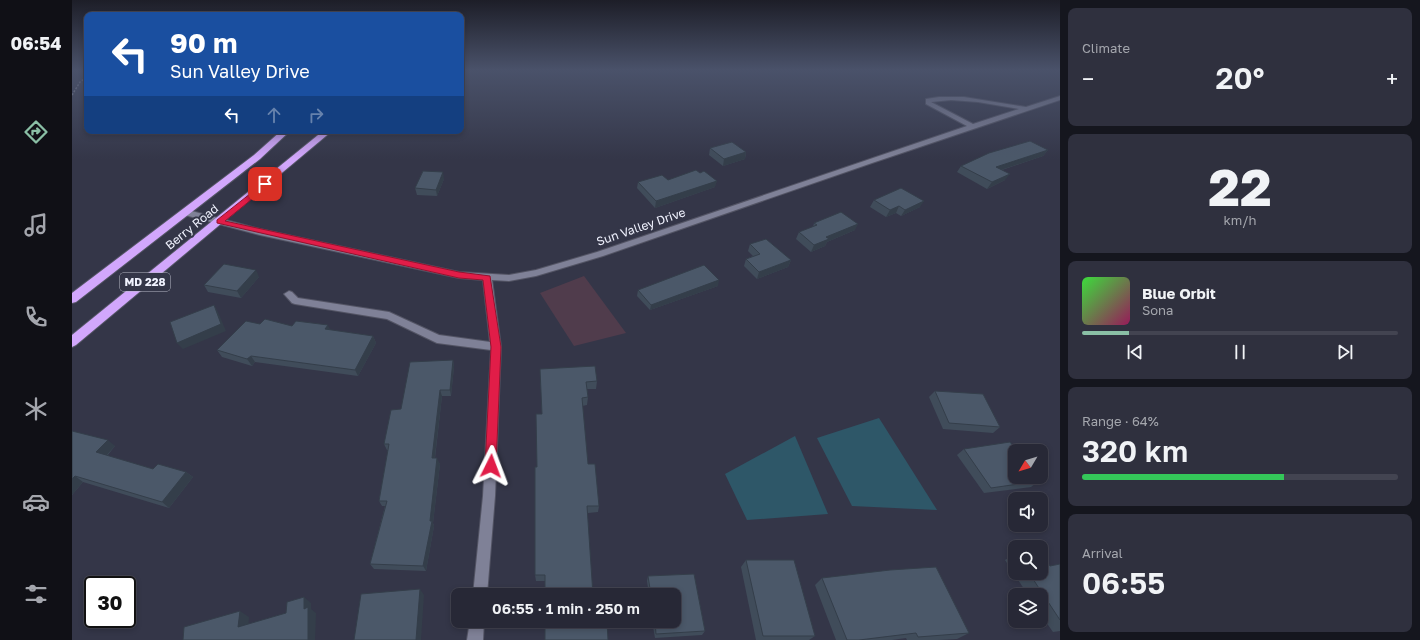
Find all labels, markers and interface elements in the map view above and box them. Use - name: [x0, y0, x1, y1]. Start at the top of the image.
- text: 90 m: [170, 26, 237, 59]
- icon: left: [104, 28, 156, 80]
- text: 06:54: [10, 32, 62, 54]
- text: Climate: [1082, 40, 1130, 56]
- text: Sun Valley Drive: [170, 60, 310, 82]
- text: 20°: [1216, 60, 1264, 96]
- text: −: [1082, 65, 1094, 92]
- text: +: [1386, 65, 1398, 92]
- icon: left: [221, 104, 243, 126]
- icon: ahead: [263, 104, 285, 126]
- icon: right: [305, 104, 327, 126]
- icon: directions: [22, 118, 50, 146]
- text: 22: [1208, 155, 1272, 217]
- pin: [248, 167, 282, 201]
- icon: arrive: [254, 173, 276, 195]
- street label: Berry Road: [162, 201, 221, 253]
- street label: Sun Valley Drive: [594, 204, 687, 249]
- icon: music: [22, 211, 50, 239]
- text: km/h: [1223, 212, 1257, 228]
- road number: MD 228: [120, 273, 170, 291]
- text: Blue Orbit: [1142, 284, 1216, 302]
- text: Sona: [1142, 302, 1173, 318]
- icon: phone: [22, 303, 50, 331]
- icon: previous: [1124, 341, 1146, 363]
- icon: pause: [1229, 341, 1251, 363]
- icon: next: [1334, 341, 1356, 363]
- icon: climate: [22, 395, 50, 423]
- text: Range · 64%: [1082, 413, 1159, 429]
- text: 320 km: [1082, 433, 1188, 469]
- north arrow: [1008, 444, 1048, 484]
- map controls: [1008, 444, 1048, 628]
- position arrow: [470, 445, 512, 487]
- icon: car: [22, 488, 50, 516]
- button: sound: [1008, 492, 1048, 532]
- button: search: [1008, 540, 1048, 580]
- text: Arrival: [1082, 545, 1123, 561]
- text: 06:55: [1082, 565, 1165, 601]
- speed limit sign: 30: [84, 576, 136, 628]
- icon: filters: [22, 580, 50, 608]
- button: layers: [1008, 588, 1048, 628]
- text: 06:55 · 1 min · 250 m: [492, 599, 640, 617]

